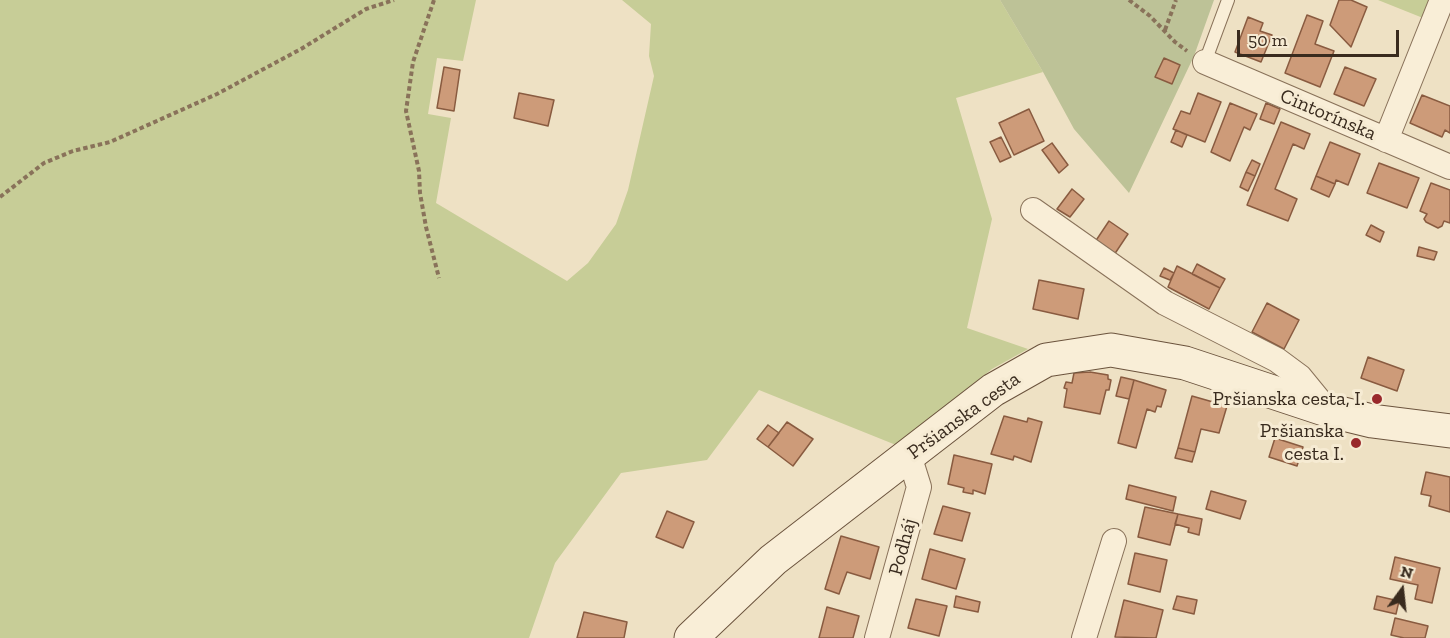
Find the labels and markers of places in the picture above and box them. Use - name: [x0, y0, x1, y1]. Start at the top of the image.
- place label: Pršianska cesta, I.: [1213, 387, 1365, 411]
- marker: Pršianska cesta, I.: [1370, 392, 1384, 406]
- place label: Pršianska cesta I.: [1260, 419, 1344, 466]
- marker: Pršianska cesta I.: [1349, 436, 1363, 450]

